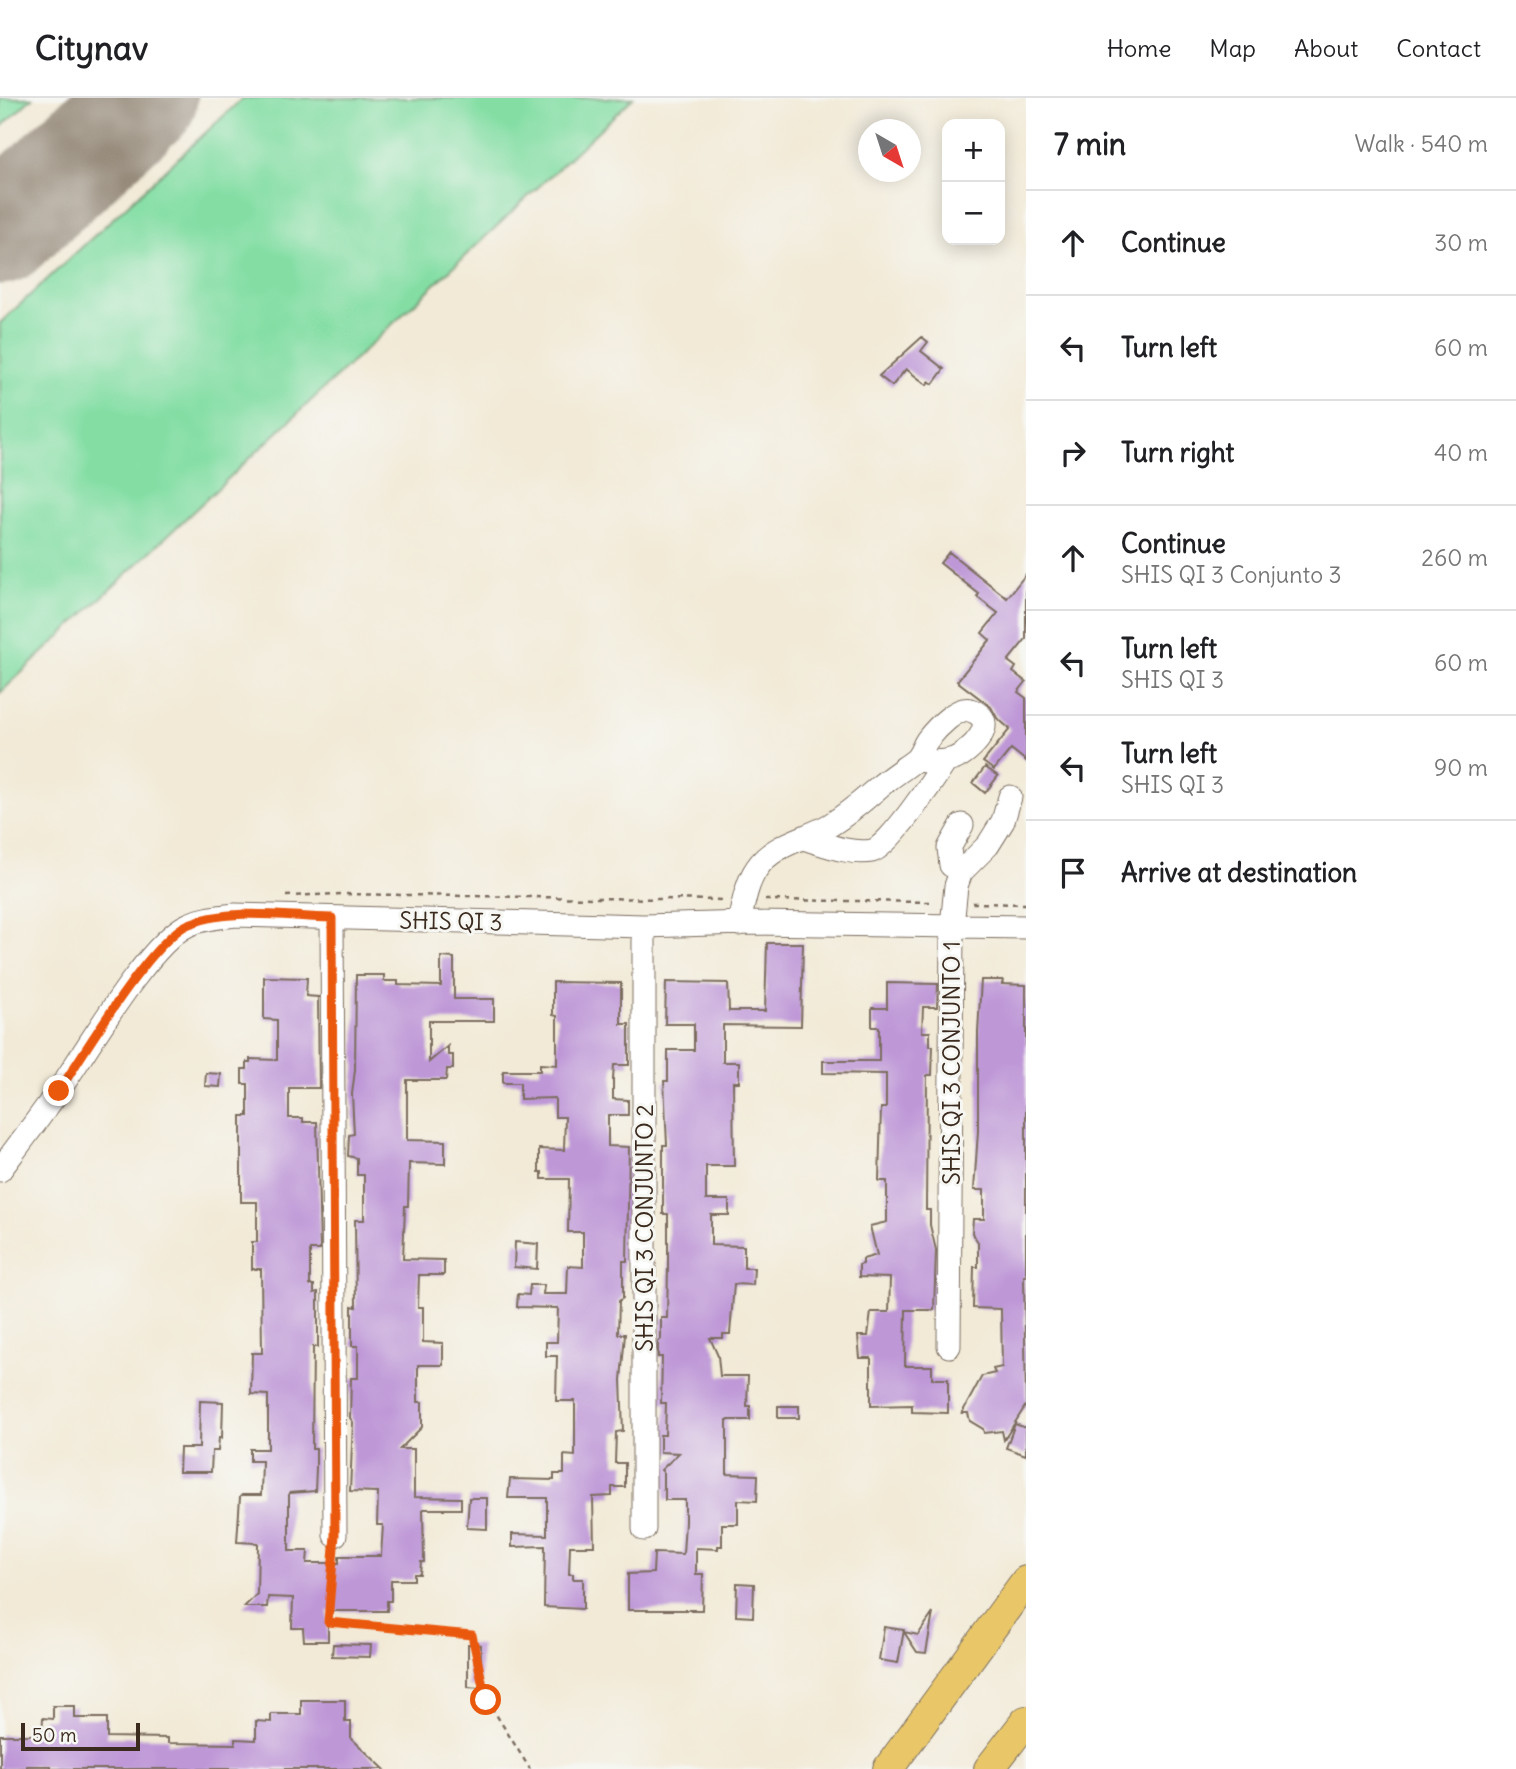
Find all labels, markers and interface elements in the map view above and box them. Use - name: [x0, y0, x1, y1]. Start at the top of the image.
- text: Citynav: [35, 27, 148, 69]
- text: Home: [1107, 33, 1171, 63]
- text: Map: [1209, 33, 1256, 63]
- text: About: [1294, 33, 1358, 63]
- text: Contact: [1396, 33, 1481, 63]
- north arrow: [858, 119, 921, 182]
- map controls: [942, 119, 1005, 245]
- button: +: [942, 119, 1005, 182]
- text: 7 min: [1054, 125, 1126, 163]
- text: Walk · 540 m: [1354, 129, 1488, 158]
- button: −: [942, 182, 1005, 245]
- icon: ahead: [1054, 224, 1092, 262]
- text: Continue: [1121, 226, 1226, 259]
- text: 30 m: [1434, 228, 1488, 257]
- icon: left: [1054, 329, 1092, 367]
- text: Turn left: [1121, 331, 1217, 364]
- text: 60 m: [1434, 333, 1488, 362]
- icon: right: [1054, 434, 1092, 472]
- text: Turn right: [1121, 436, 1234, 469]
- text: 40 m: [1434, 438, 1488, 467]
- text: Continue: [1121, 527, 1226, 560]
- icon: ahead: [1054, 539, 1092, 577]
- text: 260 m: [1421, 543, 1488, 572]
- text: SHIS QI 3 Conjunto 3: [1121, 560, 1342, 589]
- text: Turn left: [1121, 632, 1217, 665]
- icon: left: [1054, 644, 1092, 682]
- text: 60 m: [1434, 648, 1488, 677]
- text: SHIS QI 3: [1121, 665, 1224, 694]
- text: Turn left: [1121, 737, 1217, 770]
- icon: left: [1054, 749, 1092, 787]
- text: 90 m: [1434, 753, 1488, 782]
- text: SHIS QI 3: [1121, 770, 1224, 799]
- icon: arrive: [1054, 854, 1092, 892]
- text: Arrive at destination: [1121, 856, 1357, 889]
- street label: SHIS QI 3: [399, 906, 503, 936]
- street label: SHIS QI 3 CONJUNTO 1: [937, 941, 966, 1185]
- route end: [43, 1075, 74, 1106]
- street label: SHIS QI 3 CONJUNTO 2: [630, 1104, 659, 1352]
- route start: [470, 1684, 501, 1715]
- scale bar: [21, 1720, 140, 1752]
- text: 50 m: [32, 1723, 77, 1747]

